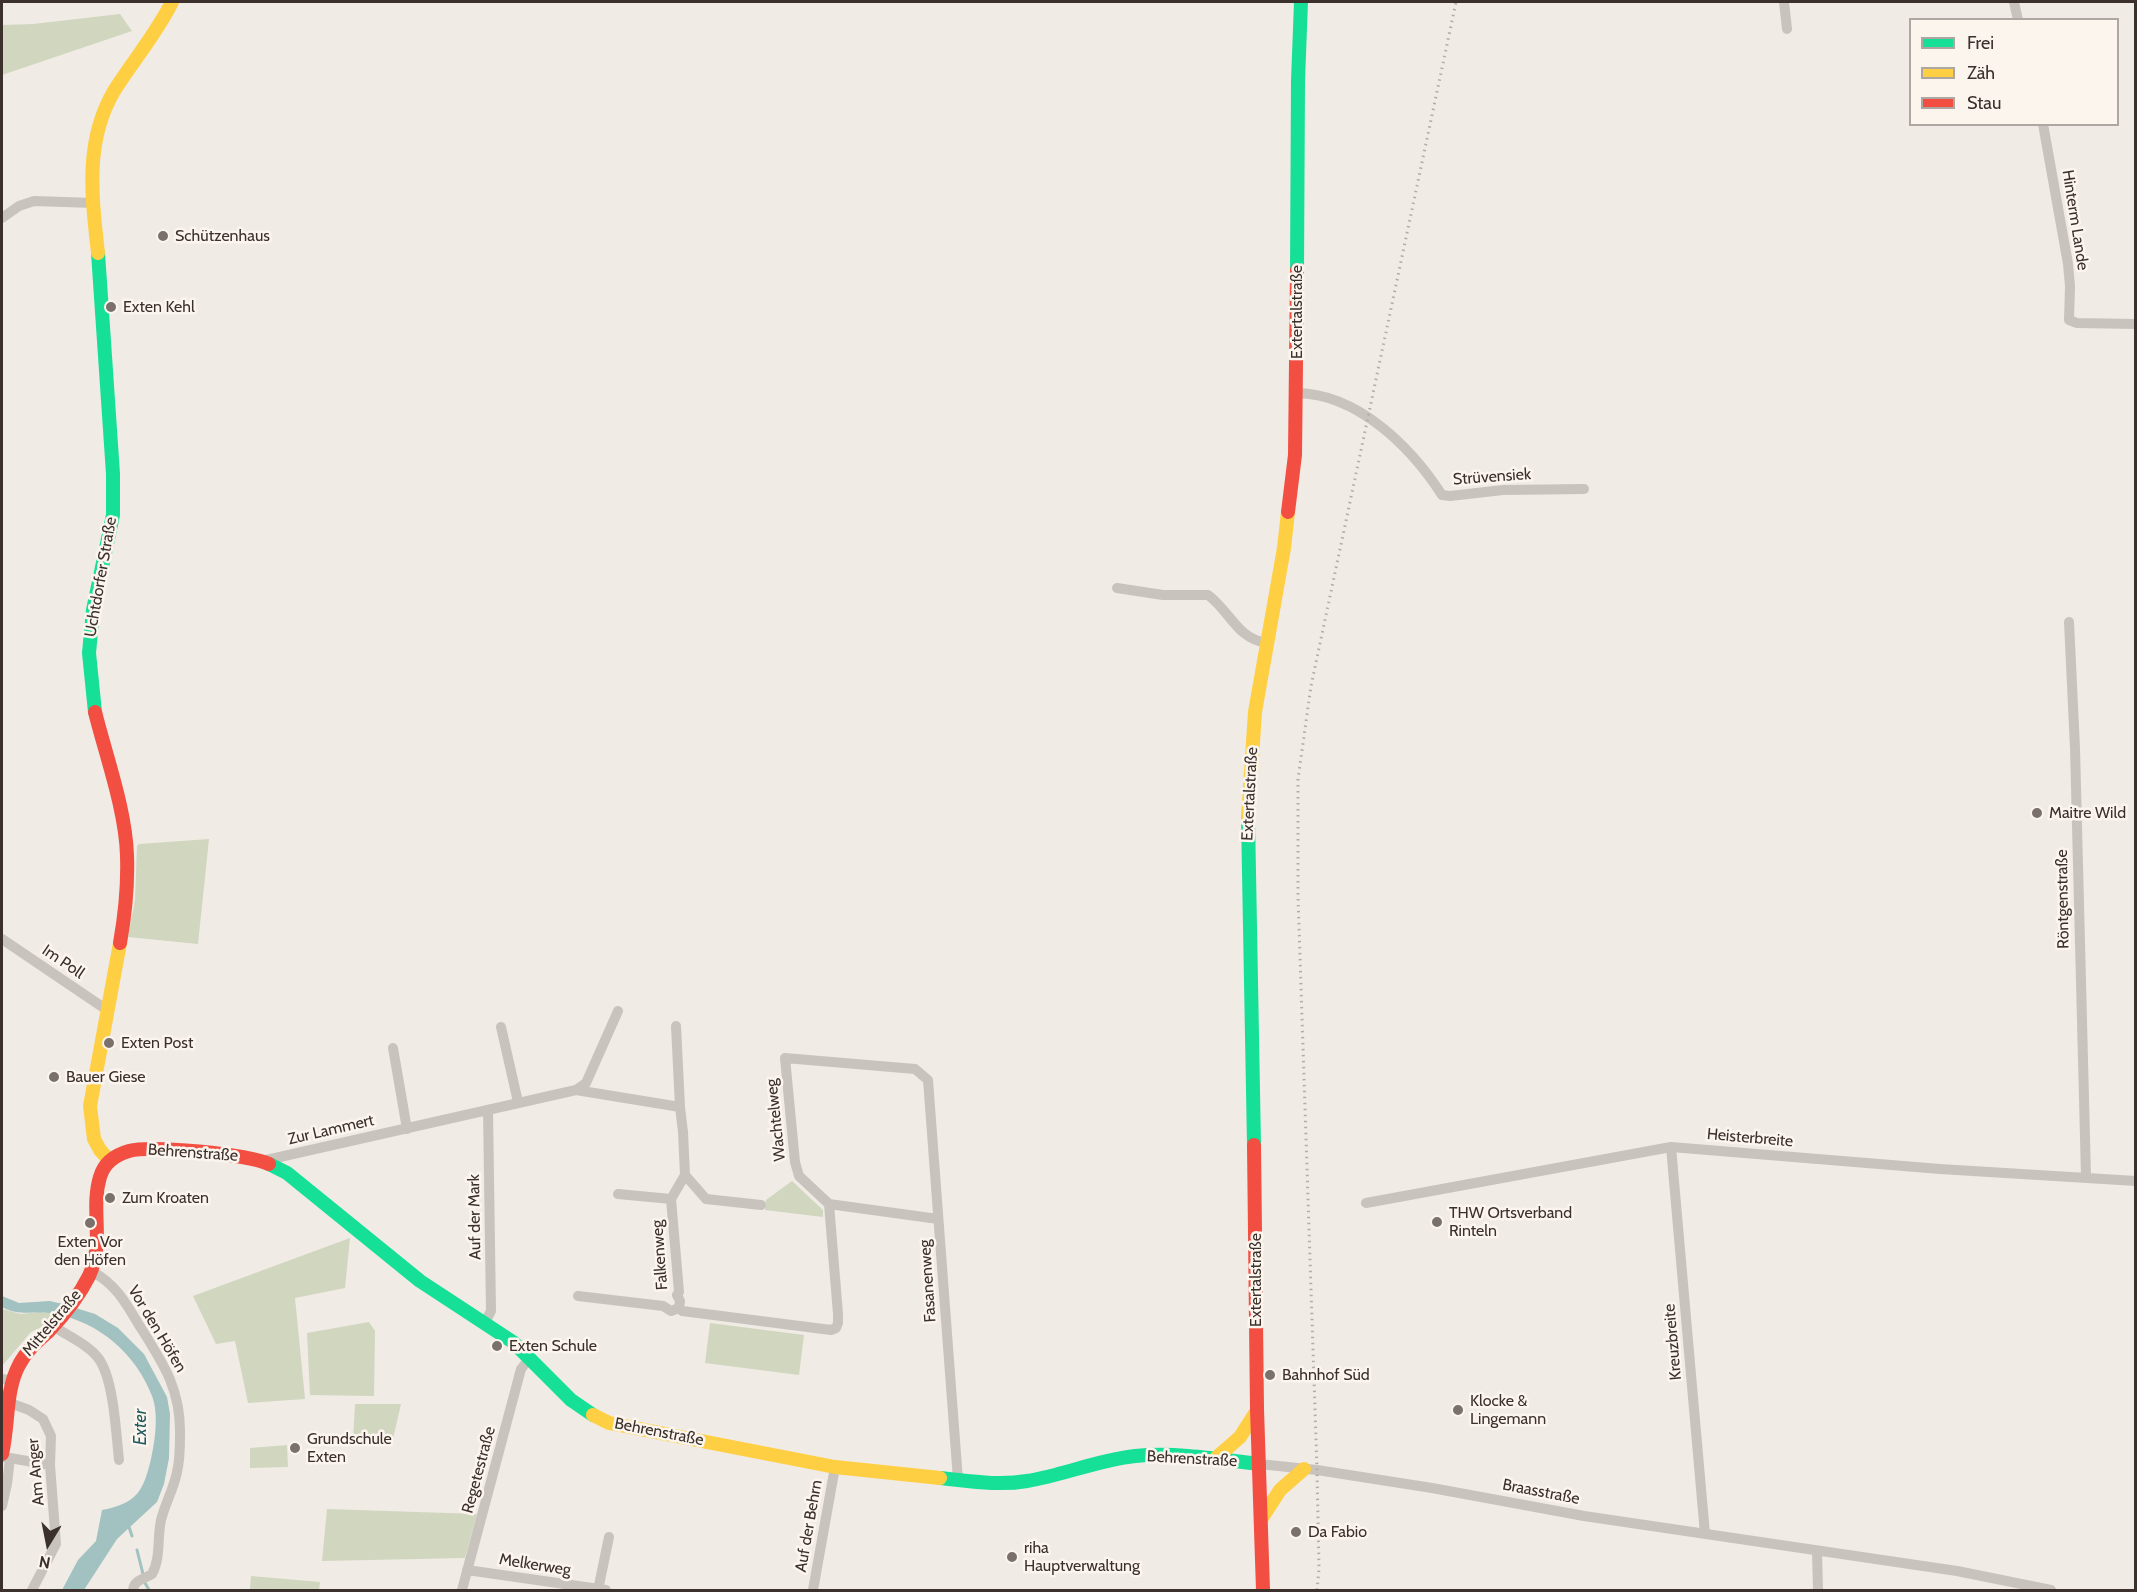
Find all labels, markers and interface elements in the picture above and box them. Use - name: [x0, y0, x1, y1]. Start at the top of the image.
- legend: [1909, 18, 2119, 126]
- text: Frei: [1967, 32, 1994, 54]
- text: Zäh: [1967, 62, 1995, 84]
- text: Stau: [1967, 92, 2001, 114]
- street label: Hinterm Lande: [2058, 168, 2092, 272]
- place label: Schützenhaus: [175, 226, 270, 246]
- marker: Schützenhaus: [156, 229, 170, 243]
- street label: Extertalstraße: [1287, 265, 1307, 359]
- place label: Exten Kehl: [123, 297, 195, 317]
- marker: Exten Kehl: [104, 300, 118, 314]
- street label: Strüvensiek: [1452, 465, 1532, 489]
- street label: Uchtdorfer Straße: [81, 515, 121, 639]
- street label: Extertalstraße: [1238, 747, 1262, 841]
- place label: Maitre Wild: [2049, 803, 2126, 823]
- marker: Maitre Wild: [2030, 806, 2044, 820]
- street label: Röntgenstraße: [2053, 849, 2073, 949]
- street label: Im Poll: [38, 941, 88, 983]
- place label: Exten Post: [121, 1033, 193, 1053]
- marker: Exten Post: [102, 1036, 116, 1050]
- place label: Bauer Giese: [66, 1067, 146, 1087]
- marker: Bauer Giese: [47, 1070, 61, 1084]
- street label: Wachtelweg: [762, 1078, 790, 1162]
- street label: Zur Lammert: [286, 1111, 376, 1149]
- street label: Heisterbreite: [1706, 1125, 1794, 1151]
- street label: Behrenstraße: [147, 1140, 239, 1166]
- street label: Auf der Mark: [465, 1174, 485, 1260]
- place label: Zum Kroaten: [122, 1188, 209, 1208]
- marker: Zum Kroaten: [103, 1191, 117, 1205]
- place label: THW Ortsverband Rinteln: [1449, 1203, 1572, 1241]
- marker: THW Ortsverband Rinteln: [1430, 1215, 1444, 1229]
- marker: Exten Vor den Höfen: [83, 1216, 97, 1230]
- street label: Falkenweg: [648, 1219, 672, 1291]
- place label: Exten Vor den Höfen: [54, 1232, 126, 1270]
- street label: Extertalstraße: [1246, 1233, 1266, 1327]
- street label: Fasanenweg: [916, 1239, 940, 1323]
- street label: Vor den Höfen: [124, 1282, 190, 1376]
- street label: Mittelstraße: [19, 1286, 85, 1360]
- street label: Kreuzbreite: [1660, 1303, 1686, 1381]
- place label: Exten Schule: [509, 1336, 597, 1356]
- marker: Exten Schule: [490, 1339, 504, 1353]
- place label: Bahnhof Süd: [1282, 1365, 1370, 1385]
- marker: Bahnhof Süd: [1263, 1368, 1277, 1382]
- place label: Klocke & Lingemann: [1470, 1391, 1546, 1429]
- marker: Klocke & Lingemann: [1451, 1403, 1465, 1417]
- water label: Exter: [130, 1409, 152, 1445]
- street label: Behrenstraße: [613, 1414, 705, 1450]
- street label: Regetestraße: [458, 1424, 500, 1516]
- place label: Grundschule Exten: [307, 1429, 392, 1467]
- street label: Am Anger: [23, 1438, 49, 1506]
- marker: Grundschule Exten: [288, 1441, 302, 1455]
- street label: Behrenstraße: [1146, 1447, 1238, 1471]
- street label: Braasstraße: [1501, 1475, 1581, 1509]
- street label: Auf der Behrn: [791, 1478, 827, 1574]
- north arrow: [18, 1514, 78, 1574]
- place label: Da Fabio: [1308, 1522, 1367, 1542]
- marker: Da Fabio: [1289, 1525, 1303, 1539]
- place label: riha Hauptverwaltung: [1024, 1538, 1140, 1576]
- street label: Melkerweg: [498, 1550, 572, 1580]
- marker: riha Hauptverwaltung: [1005, 1550, 1019, 1564]
- text: N: [38, 1552, 52, 1573]

